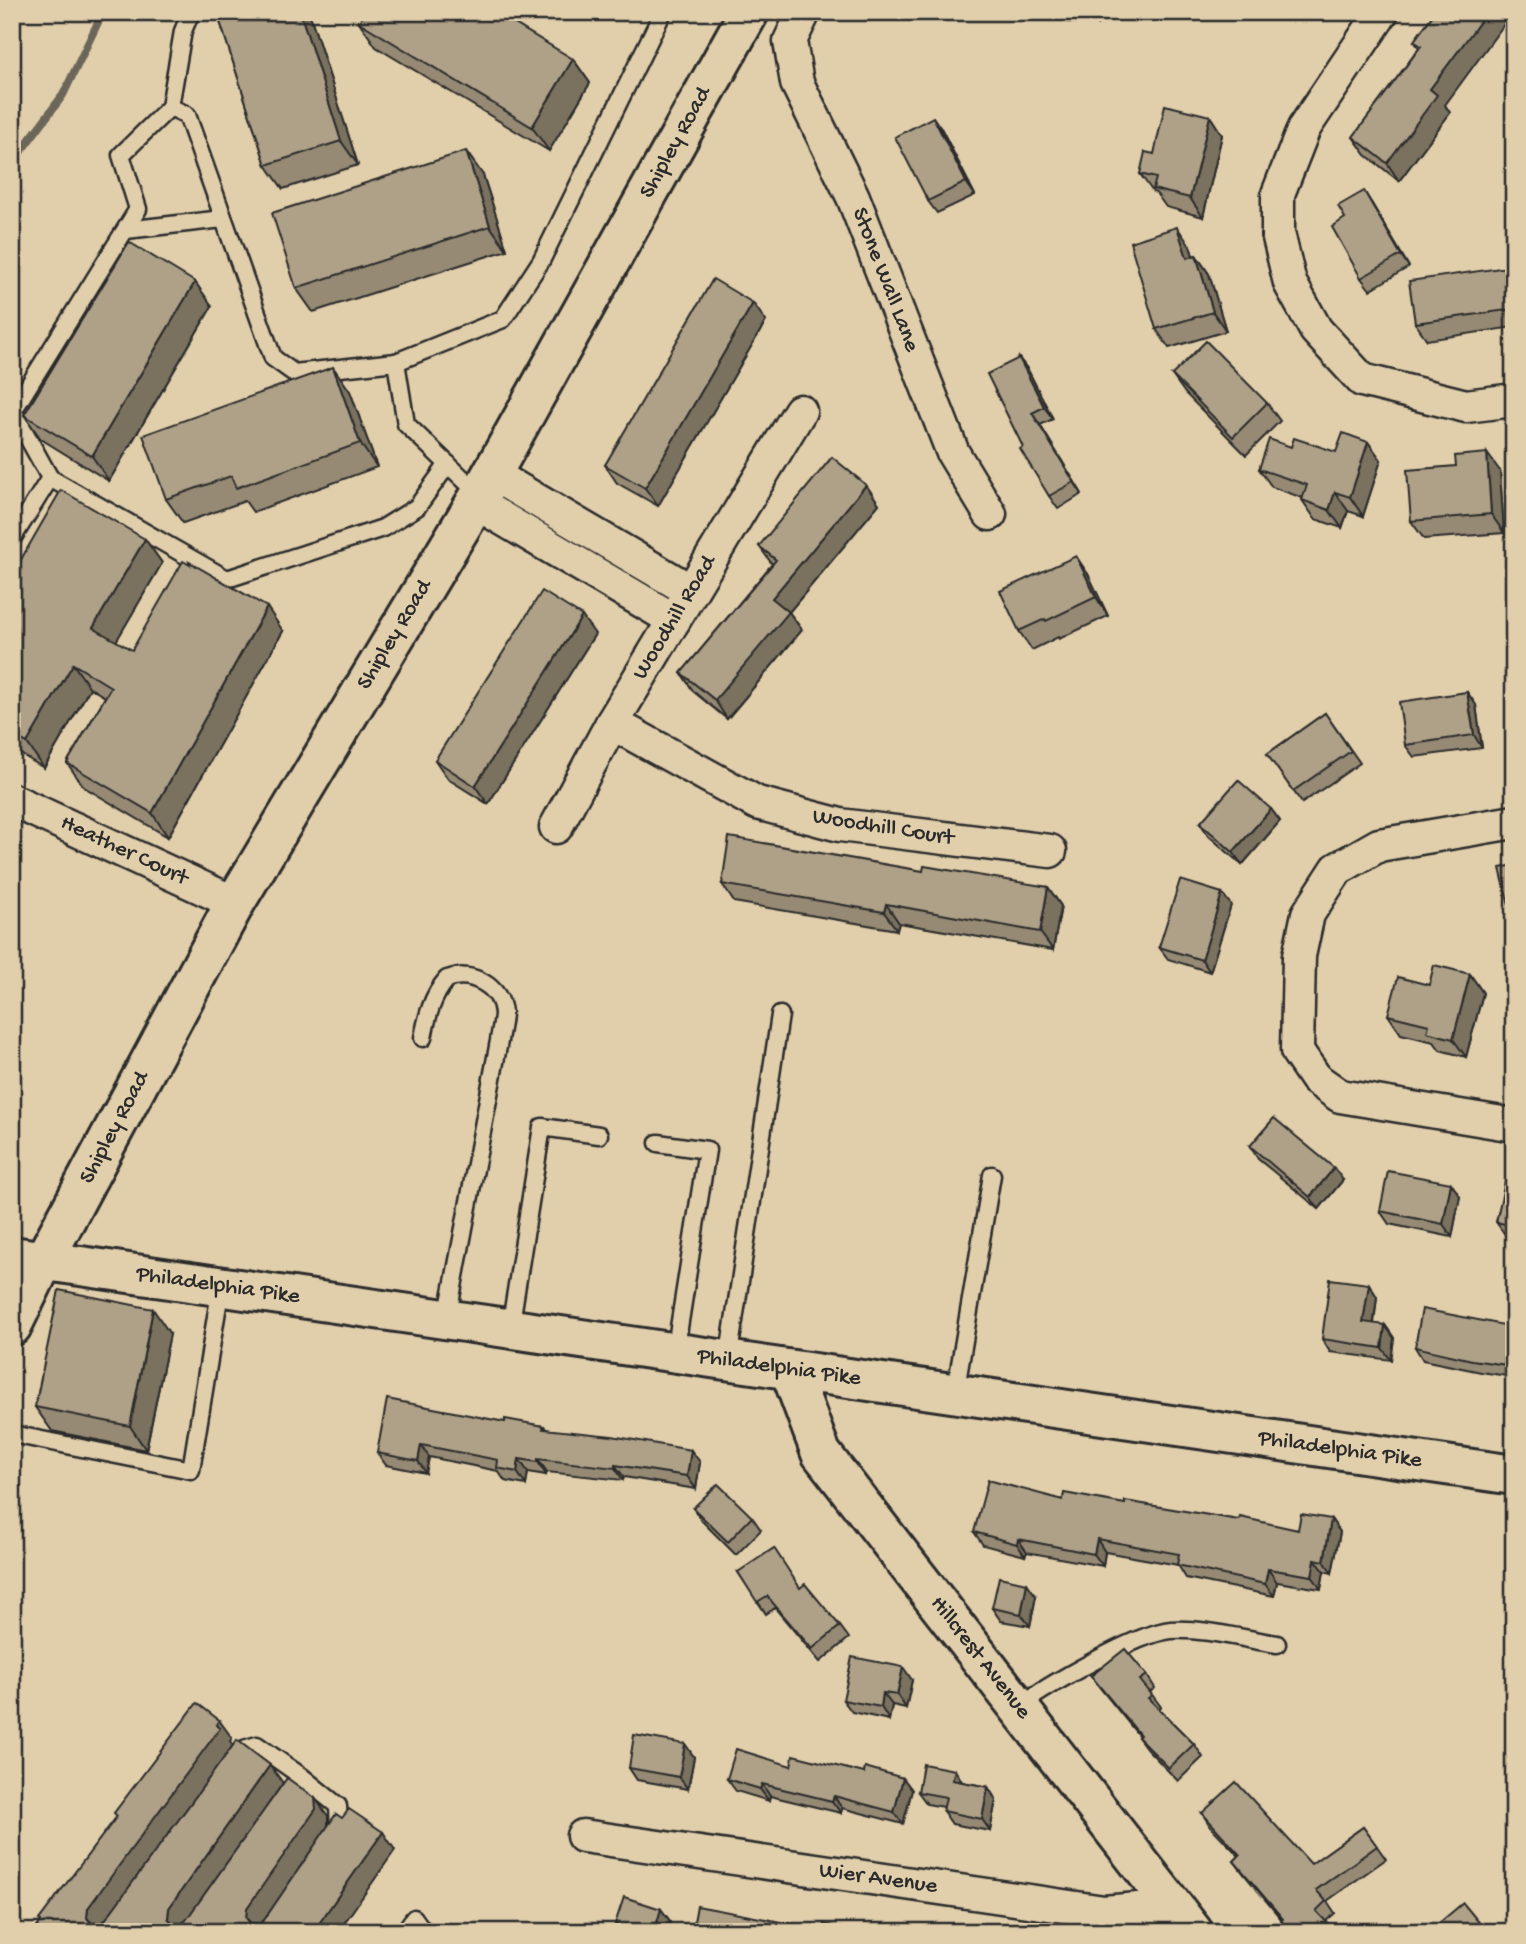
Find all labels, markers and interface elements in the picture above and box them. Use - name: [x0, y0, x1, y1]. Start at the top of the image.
- street label: Shipley Road: [634, 81, 718, 203]
- street label: Stone Wall Lane: [845, 204, 925, 357]
- street label: Woodhill Road: [627, 550, 723, 685]
- street label: Shipley Road: [352, 574, 439, 695]
- street label: Woodhill Court: [810, 804, 957, 853]
- street label: Heather Court: [56, 810, 194, 893]
- street label: Shipley Road: [74, 1066, 157, 1189]
- street label: Philadelphia Pike: [133, 1261, 303, 1311]
- street label: Philadelphia Pike: [694, 1343, 864, 1393]
- street label: Philadelphia Pike: [1255, 1425, 1425, 1475]
- street label: Hillcrest Avenue: [924, 1591, 1037, 1726]
- street label: Wier Avenue: [817, 1857, 940, 1901]

